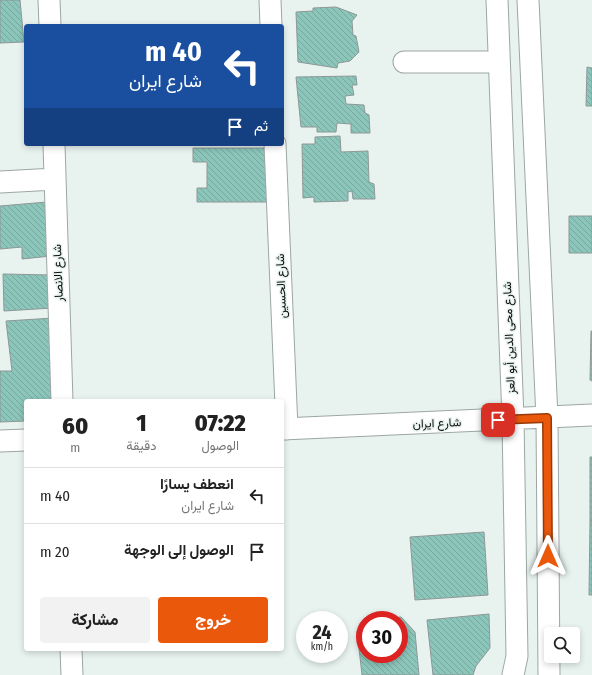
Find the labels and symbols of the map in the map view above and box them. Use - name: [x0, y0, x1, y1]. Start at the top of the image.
- street label: شارع الانصار: [50, 244, 68, 303]
- street label: شارع الحسين: [273, 253, 291, 319]
- street label: شارع محى الدين أبو العز: [500, 281, 520, 396]
- pin: [481, 403, 515, 437]
- street label: شارع ايران: [412, 415, 462, 433]
- position arrow: [527, 535, 569, 577]
- speed limit sign: 30: [356, 611, 408, 663]

